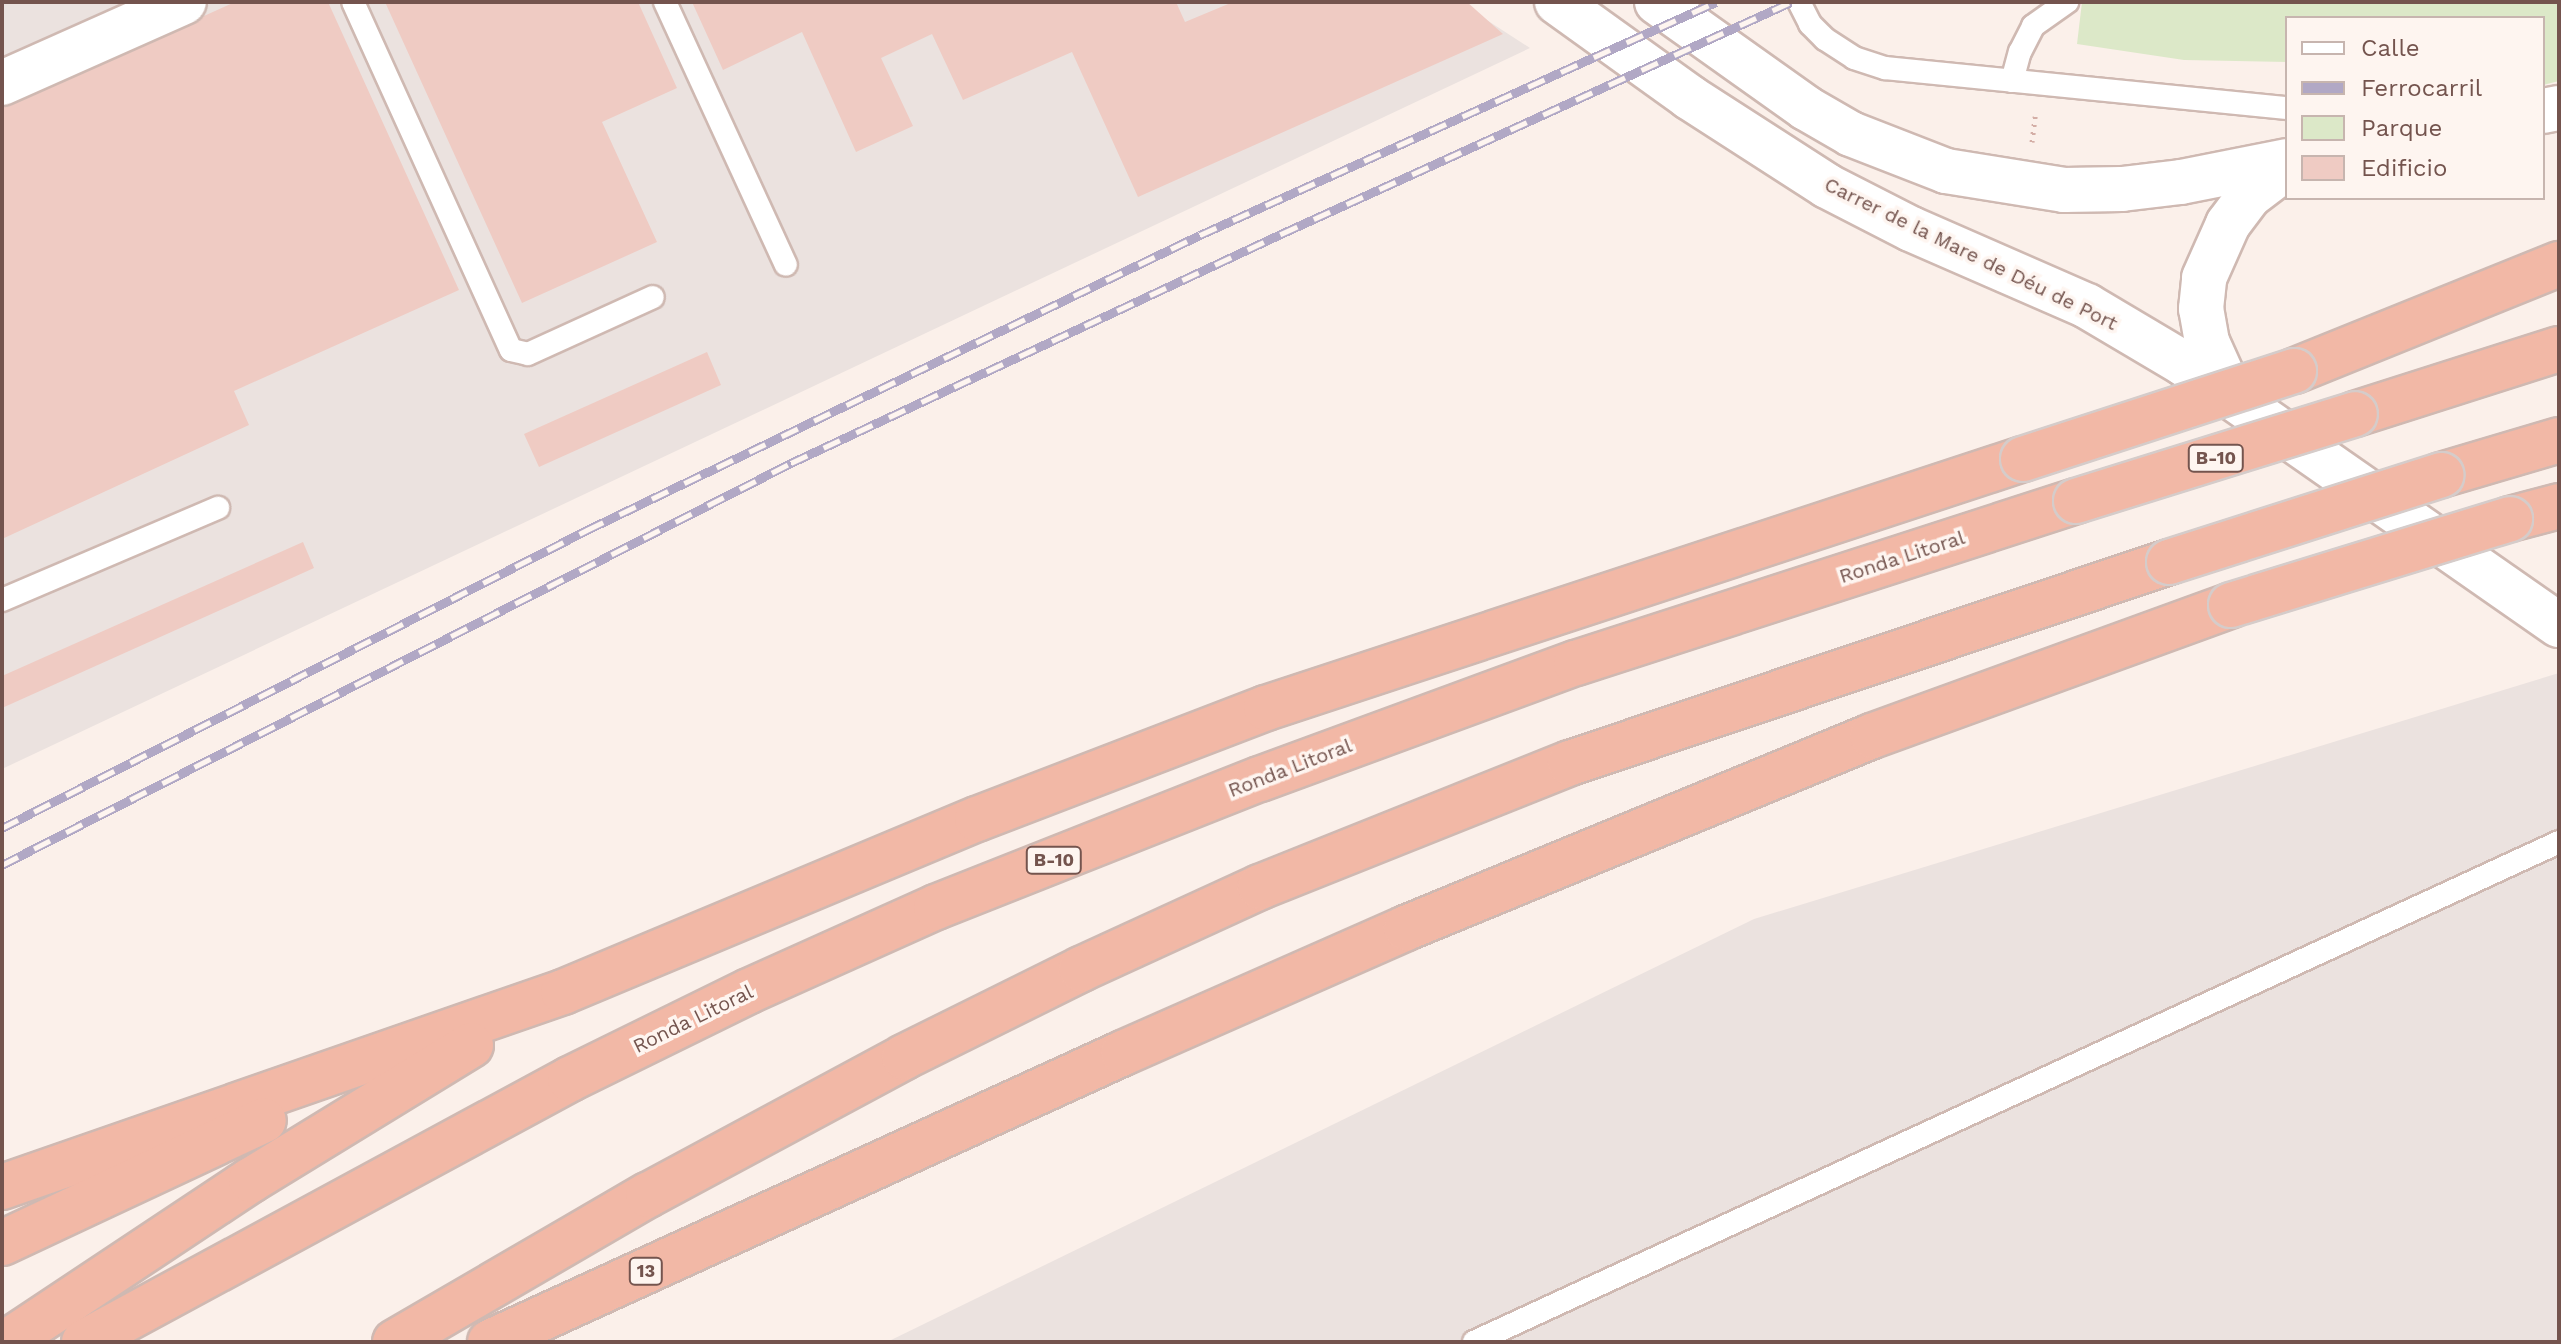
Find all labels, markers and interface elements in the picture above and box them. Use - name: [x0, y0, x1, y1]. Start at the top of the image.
- legend: [2285, 16, 2545, 200]
- text: Calle: [2361, 34, 2420, 62]
- text: Ferrocarril: [2361, 74, 2482, 102]
- text: Parque: [2361, 114, 2442, 142]
- text: Edificio: [2361, 154, 2447, 182]
- street label: Carrer de la Mare de Déu de Port: [1820, 172, 2122, 336]
- road number: B-10: [2186, 444, 2246, 472]
- street label: Ronda Litoral: [1836, 525, 1968, 589]
- street label: Ronda Litoral: [1225, 733, 1355, 803]
- road number: B-10: [1024, 846, 1084, 874]
- street label: Ronda Litoral: [629, 980, 757, 1058]
- road number: 13: [628, 1257, 664, 1285]

